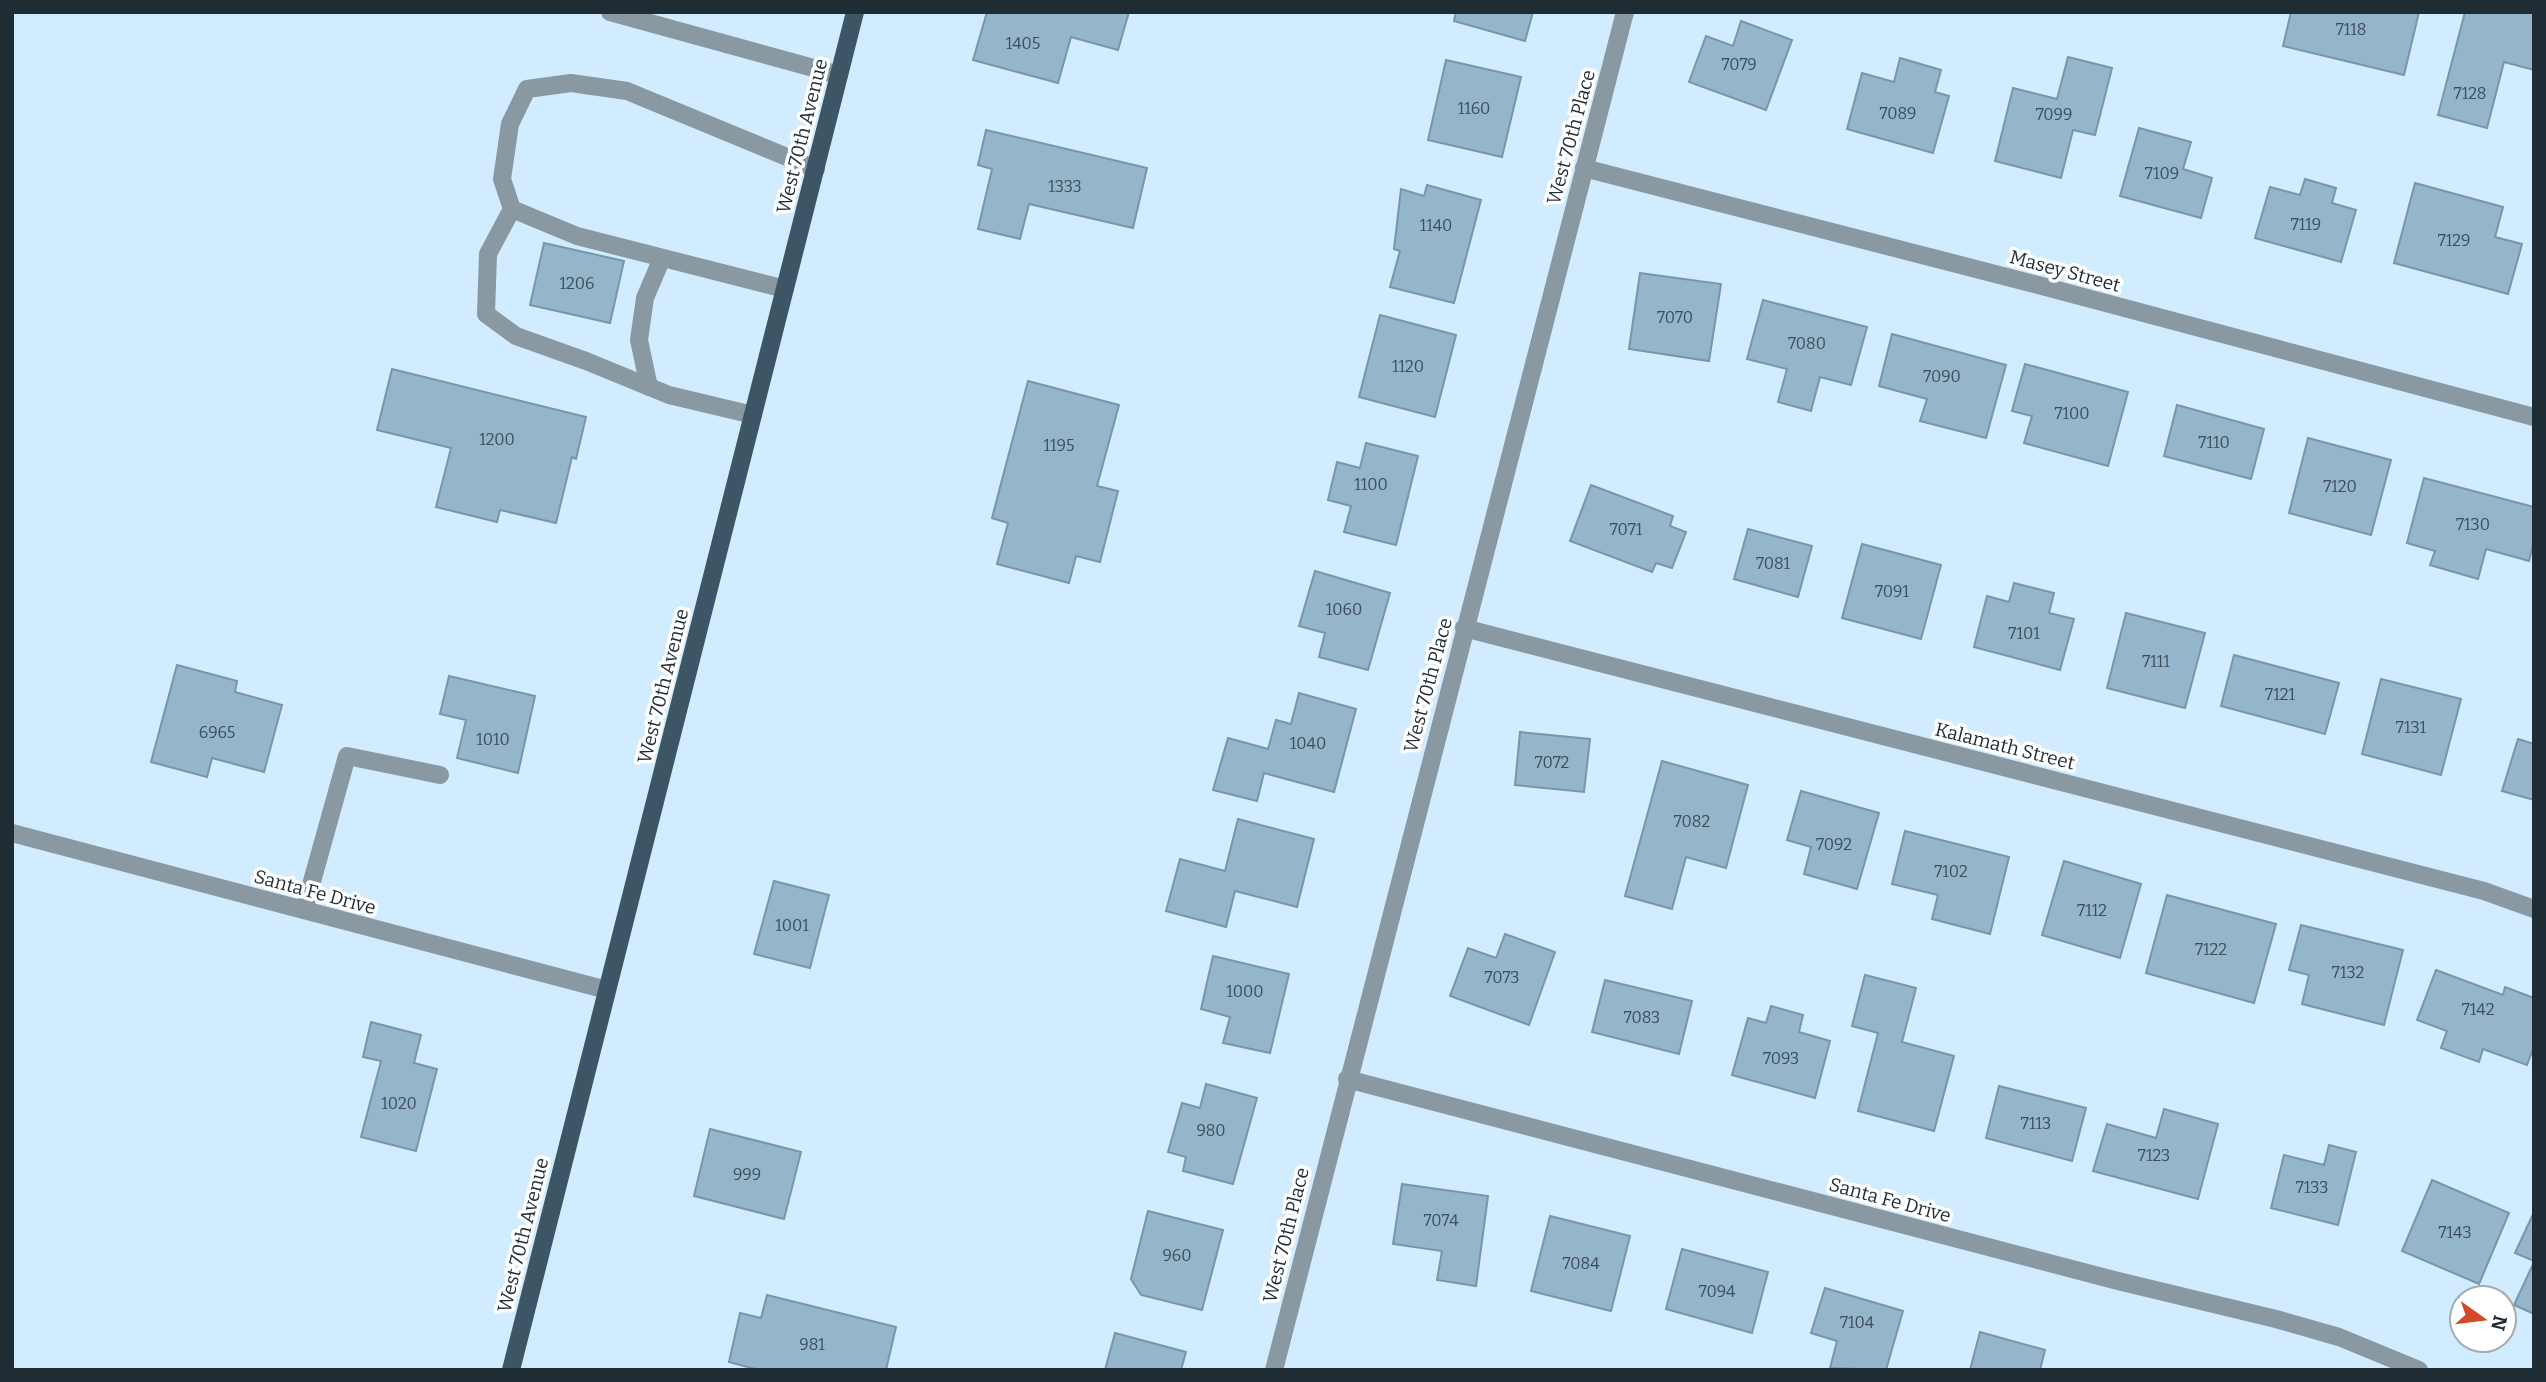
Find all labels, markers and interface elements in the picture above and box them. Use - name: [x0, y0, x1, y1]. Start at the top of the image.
- house number: 7118: [2336, 20, 2366, 39]
- house number: 1405: [1006, 34, 1040, 53]
- house number: 7079: [1721, 55, 1757, 74]
- street label: West 70th Avenue: [772, 56, 832, 216]
- street label: West 70th Place: [1542, 67, 1600, 207]
- house number: 7128: [2454, 84, 2486, 103]
- house number: 1160: [1458, 99, 1490, 118]
- house number: 7089: [1880, 104, 1917, 123]
- house number: 7099: [2036, 105, 2072, 124]
- house number: 7109: [2145, 164, 2179, 183]
- house number: 1333: [1048, 177, 1082, 196]
- house number: 7119: [2291, 215, 2321, 234]
- house number: 1140: [1420, 216, 1452, 235]
- house number: 7129: [2438, 231, 2470, 250]
- street label: Masey Street: [2007, 245, 2123, 297]
- house number: 1206: [560, 274, 594, 293]
- house number: 7070: [1657, 308, 1693, 327]
- house number: 7080: [1788, 334, 1826, 353]
- house number: 1120: [1392, 357, 1424, 376]
- house number: 7090: [1923, 367, 1961, 386]
- house number: 7100: [2054, 404, 2090, 423]
- house number: 1200: [479, 430, 515, 449]
- house number: 7110: [2198, 433, 2230, 452]
- house number: 1195: [1044, 436, 1074, 455]
- house number: 1100: [1354, 475, 1388, 494]
- house number: 7120: [2323, 477, 2357, 496]
- house number: 7130: [2456, 515, 2490, 534]
- house number: 7071: [1610, 520, 1643, 539]
- house number: 7081: [1756, 554, 1791, 573]
- house number: 7091: [1875, 582, 1909, 601]
- house number: 1060: [1326, 600, 1362, 619]
- street label: West 70th Avenue: [633, 606, 693, 766]
- street label: West 70th Place: [1399, 615, 1457, 755]
- house number: 7101: [2008, 624, 2040, 643]
- house number: 7111: [2142, 652, 2170, 671]
- house number: 7121: [2265, 685, 2295, 704]
- street label: Kalamath Street: [1933, 718, 2077, 774]
- house number: 7131: [2396, 718, 2427, 737]
- house number: 6965: [199, 723, 235, 742]
- house number: 1010: [476, 730, 510, 749]
- house number: 1040: [1290, 734, 1326, 753]
- house number: 7072: [1535, 753, 1569, 772]
- house number: 7082: [1674, 812, 1710, 831]
- house number: 7092: [1816, 835, 1852, 854]
- house number: 7102: [1934, 862, 1968, 881]
- street label: Santa Fe Drive: [252, 865, 378, 919]
- house number: 7112: [2077, 901, 2107, 920]
- house number: 1001: [775, 916, 809, 935]
- house number: 7122: [2195, 940, 2227, 959]
- house number: 7132: [2332, 963, 2364, 982]
- house number: 7073: [1485, 968, 1519, 987]
- house number: 1000: [1226, 982, 1264, 1001]
- house number: 7142: [2462, 1000, 2494, 1019]
- house number: 7083: [1624, 1008, 1660, 1027]
- house number: 7093: [1763, 1049, 1799, 1068]
- house number: 1020: [381, 1094, 417, 1113]
- house number: 7113: [2021, 1114, 2051, 1133]
- house number: 980: [1196, 1121, 1226, 1140]
- house number: 7123: [2138, 1146, 2170, 1165]
- street label: West 70th Avenue: [493, 1155, 553, 1315]
- house number: 999: [733, 1165, 761, 1184]
- street label: West 70th Place: [1258, 1165, 1314, 1305]
- street label: Santa Fe Drive: [1827, 1173, 1953, 1227]
- house number: 7133: [2296, 1178, 2328, 1197]
- house number: 7074: [1423, 1211, 1459, 1230]
- house number: 7143: [2438, 1223, 2472, 1242]
- house number: 960: [1162, 1246, 1192, 1265]
- house number: 7084: [1563, 1254, 1600, 1273]
- house number: 7094: [1699, 1282, 1736, 1301]
- north arrow: [2448, 1284, 2518, 1354]
- house number: 7104: [1840, 1313, 1875, 1332]
- text: N: [2486, 1313, 2512, 1333]
- house number: 981: [799, 1335, 825, 1354]

